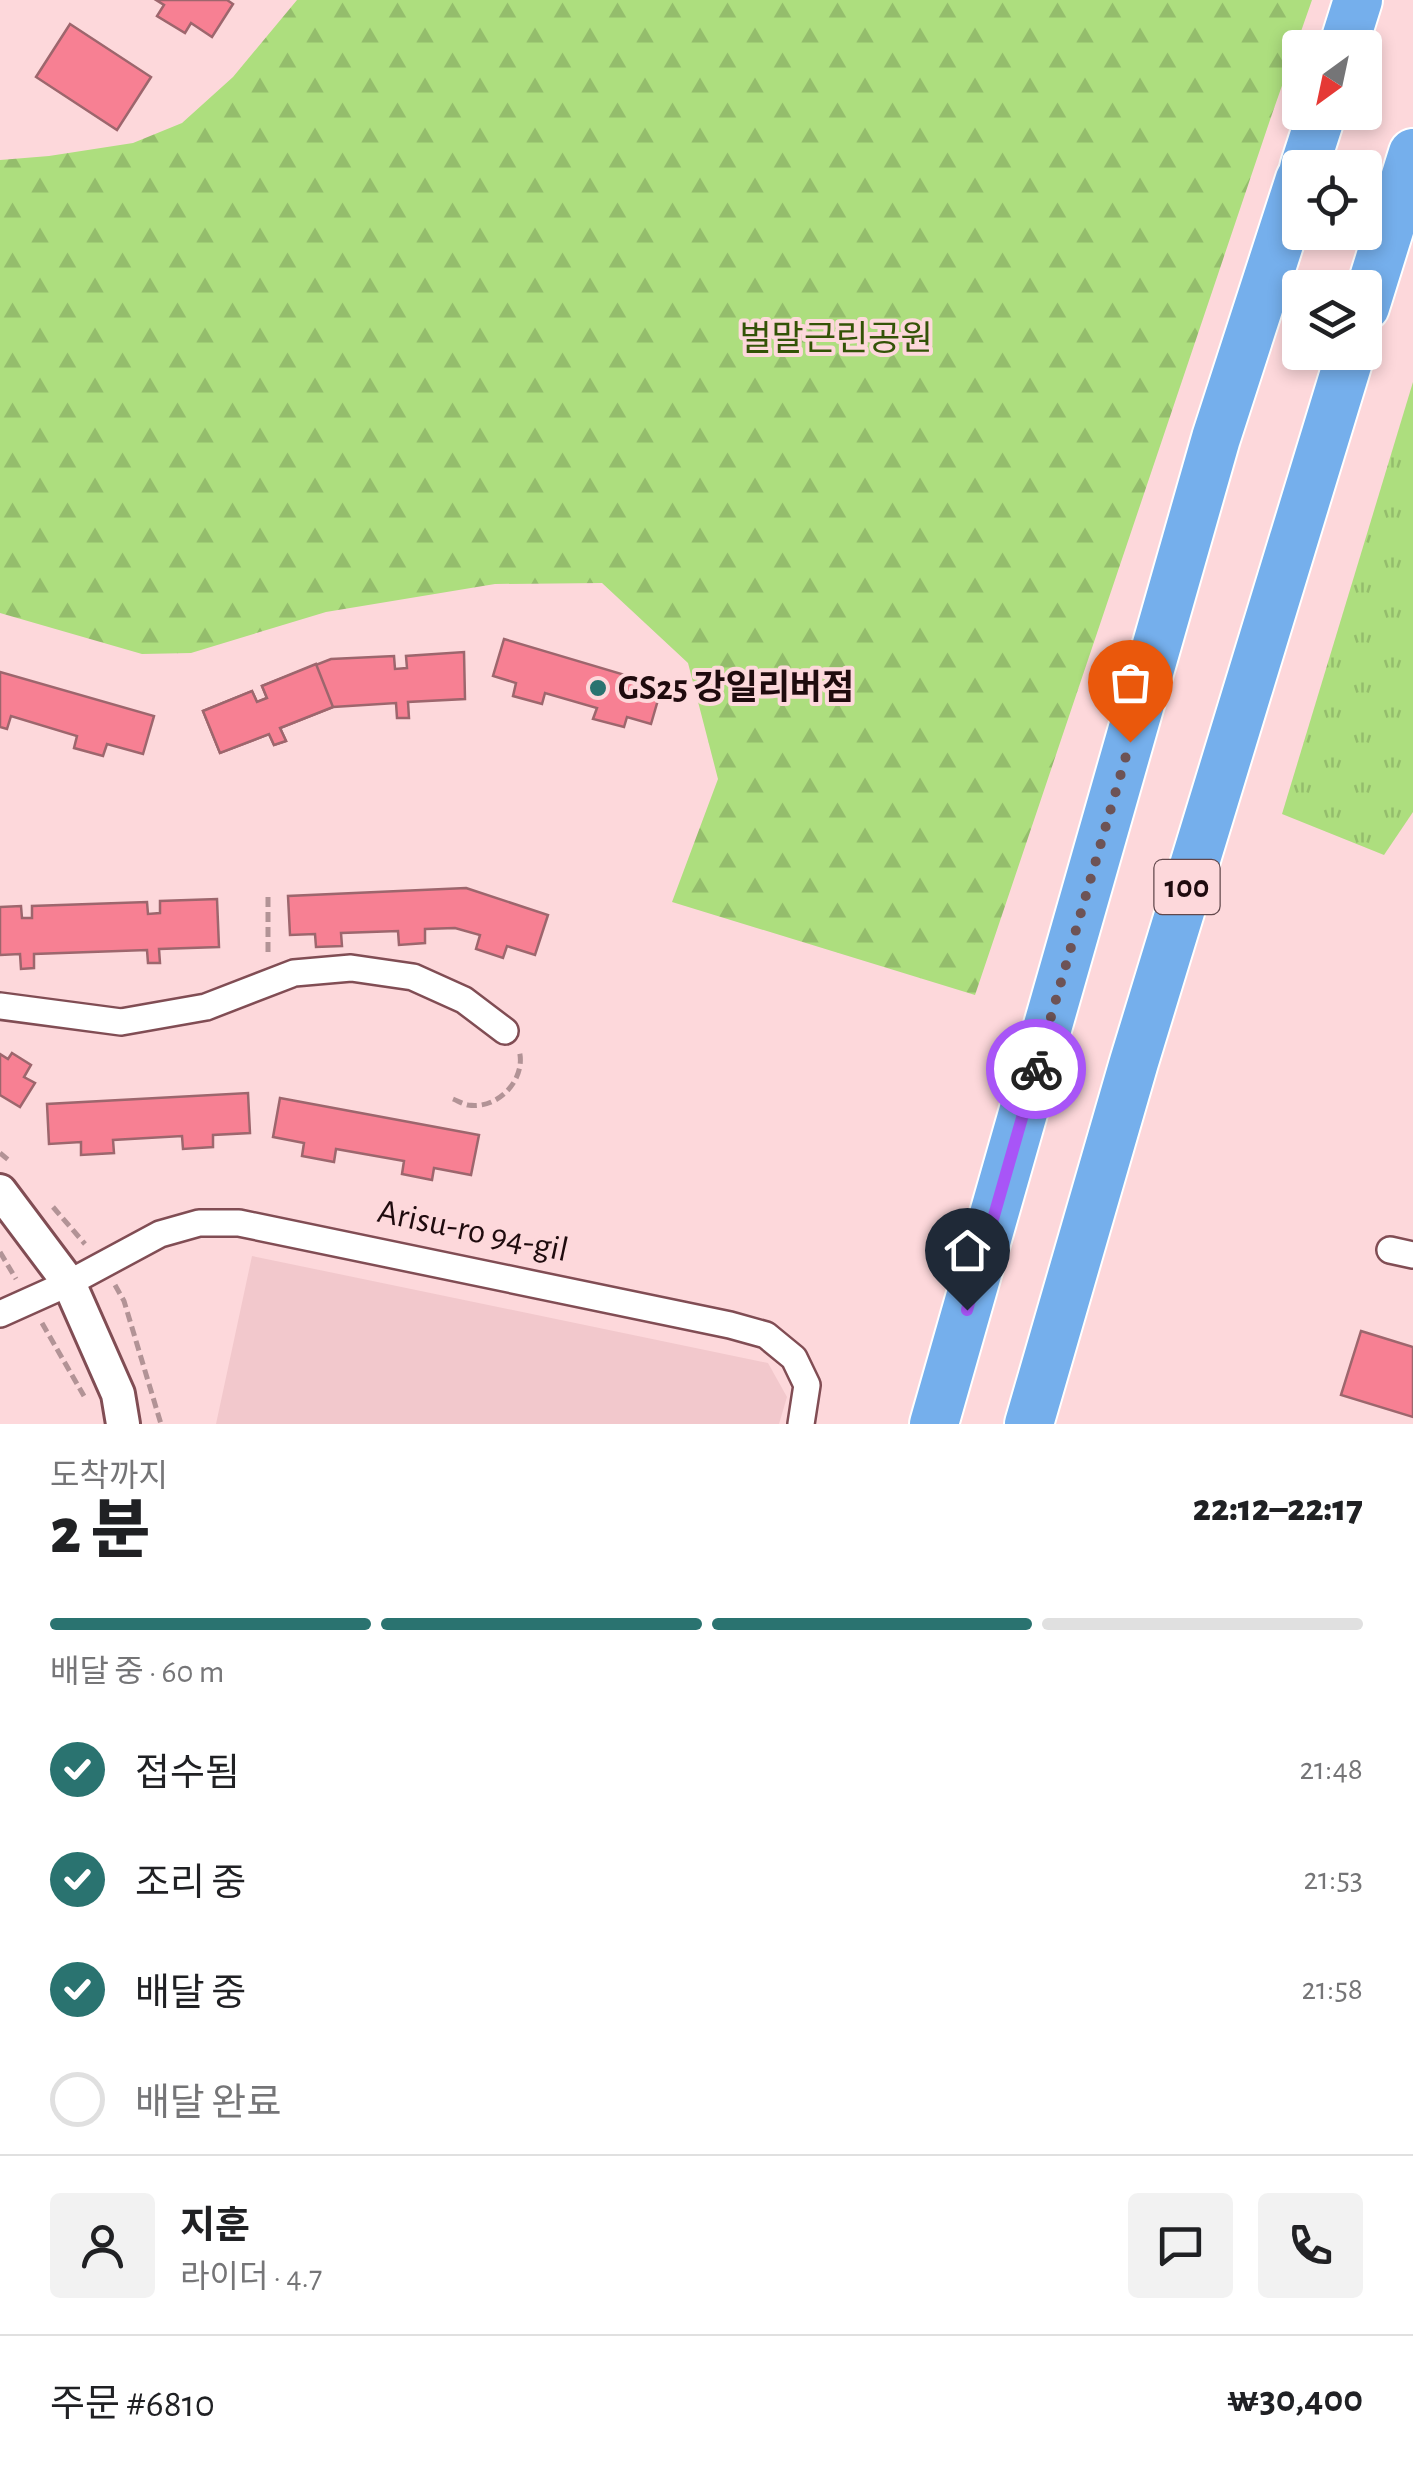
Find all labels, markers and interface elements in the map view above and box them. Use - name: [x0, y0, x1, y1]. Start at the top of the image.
- north arrow: [1282, 30, 1382, 130]
- map controls: [1282, 30, 1382, 370]
- button: locate: [1282, 150, 1382, 250]
- button: layers: [1282, 270, 1382, 370]
- park label: 벌말근린공원: [739, 321, 933, 357]
- pin: [1088, 640, 1173, 743]
- icon: bag: [1103, 655, 1158, 710]
- place label: GS25 강일리버점: [618, 669, 854, 706]
- marker: GS25 강일리버점: [587, 677, 609, 699]
- road number: 100: [1154, 860, 1220, 914]
- courier: [986, 1019, 1086, 1119]
- icon: bike: [1009, 1042, 1064, 1097]
- street label: Arisu-ro 94-gil: [375, 1194, 571, 1268]
- pin: [925, 1208, 1010, 1311]
- icon: home: [940, 1223, 995, 1278]
- text: 도착까지: [50, 1460, 168, 1492]
- text: 22:12–22:17: [1193, 1490, 1363, 1528]
- text: 2 분: [50, 1500, 150, 1565]
- text: 배달 중 · 60 m: [50, 1656, 224, 1688]
- icon: check: [50, 1742, 105, 1797]
- text: 21:48: [1300, 1753, 1363, 1785]
- text: 접수됨: [135, 1755, 240, 1793]
- icon: check: [50, 1852, 105, 1907]
- text: 21:53: [1304, 1863, 1363, 1895]
- text: 조리 중: [135, 1865, 246, 1903]
- icon: check: [50, 1962, 105, 2017]
- text: 21:58: [1302, 1973, 1363, 2005]
- text: 배달 중: [135, 1975, 246, 2013]
- text: 배달 완료: [135, 2085, 281, 2123]
- button: person: [50, 2193, 155, 2298]
- button: chat: [1128, 2193, 1233, 2298]
- button: phone: [1258, 2193, 1363, 2298]
- text: 지훈: [180, 2208, 250, 2246]
- text: 라이더 · 4.7: [180, 2261, 322, 2293]
- text: ₩30,400: [1227, 2381, 1363, 2419]
- text: 주문 #6810: [50, 2386, 215, 2424]

